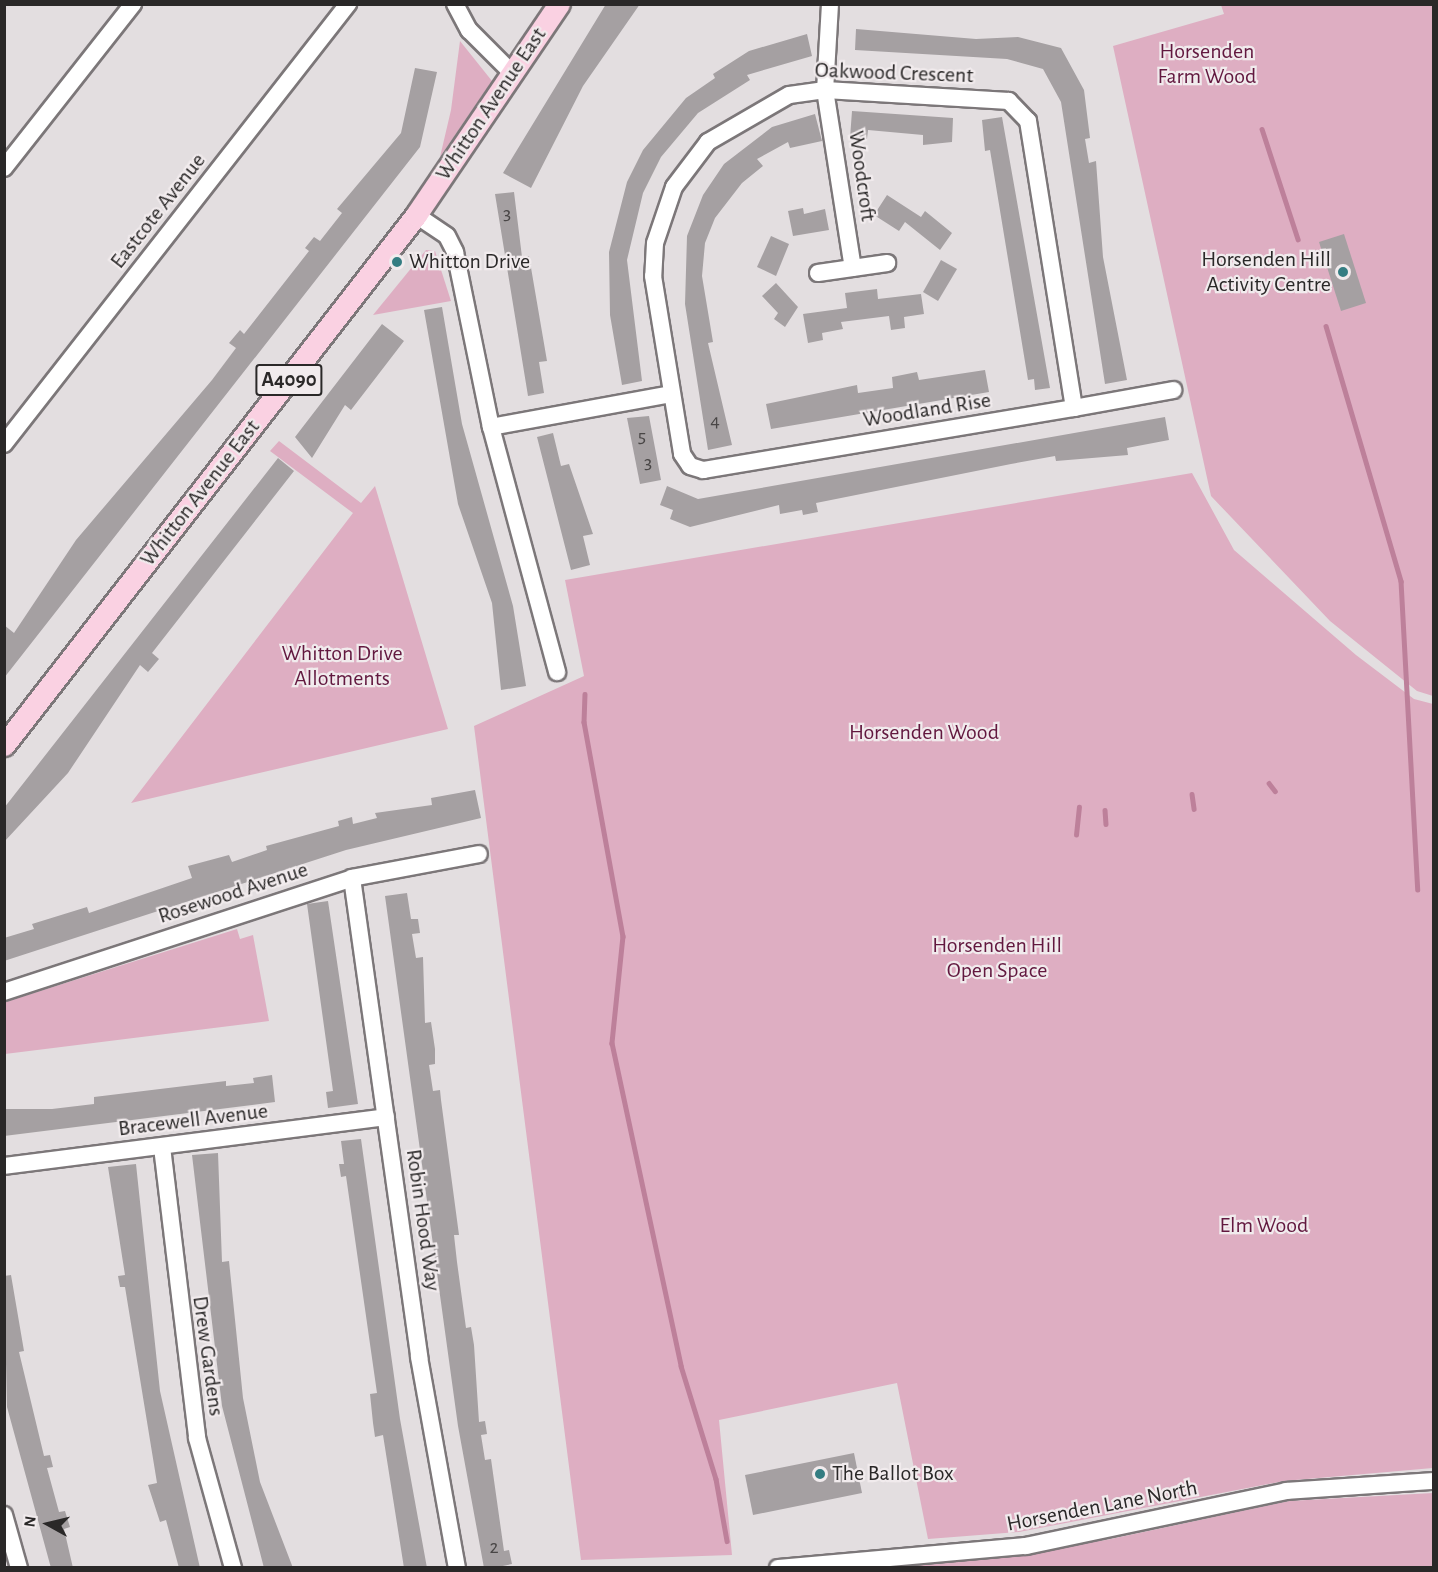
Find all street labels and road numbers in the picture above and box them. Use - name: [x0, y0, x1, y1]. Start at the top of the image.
- street label: Whitton Avenue East: [430, 23, 552, 185]
- street label: Oakwood Crescent: [814, 57, 974, 89]
- street label: Woodcroft: [843, 129, 881, 223]
- street label: Eastcote Avenue: [105, 148, 211, 274]
- road number: A4090: [254, 362, 324, 398]
- street label: Woodland Rise: [861, 387, 993, 433]
- street label: Whitton Avenue East: [135, 414, 265, 572]
- street label: Rosewood Avenue: [155, 856, 311, 930]
- street label: Bracewell Avenue: [117, 1098, 269, 1142]
- street label: Robin Hood Way: [400, 1147, 446, 1293]
- street label: Drew Gardens: [187, 1294, 229, 1418]
- street label: Horsenden Lane North: [1005, 1475, 1199, 1537]

